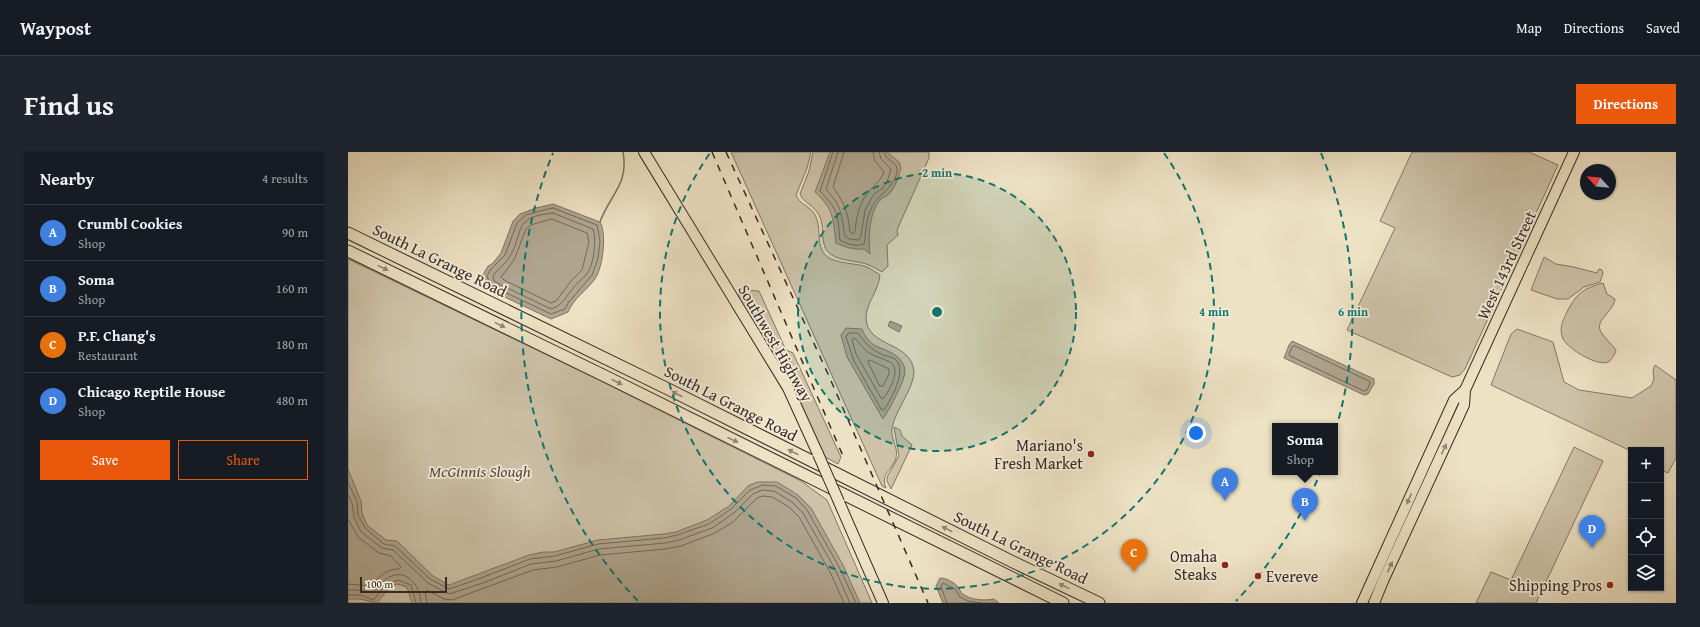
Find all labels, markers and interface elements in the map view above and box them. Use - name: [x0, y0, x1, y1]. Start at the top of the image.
- text: Waypost: [20, 14, 91, 42]
- text: Map: [1516, 18, 1542, 38]
- text: Directions: [1564, 18, 1624, 38]
- text: Saved: [1646, 18, 1680, 38]
- text: Find us: [24, 84, 114, 125]
- button: Directions: [1576, 84, 1676, 124]
- text: 2 min: [922, 164, 952, 181]
- north arrow: [1580, 164, 1616, 200]
- text: Nearby: [40, 166, 94, 191]
- text: 4 results: [262, 169, 308, 188]
- street label: West 143rd Street: [1470, 206, 1542, 324]
- text: Crumbl Cookies: [78, 213, 182, 234]
- street label: South La Grange Road: [369, 217, 512, 303]
- text: A: [49, 223, 57, 242]
- text: 90 m: [282, 223, 308, 242]
- text: Shop: [78, 234, 105, 253]
- one-way arrow: [377, 265, 389, 271]
- text: Soma: [78, 269, 114, 290]
- text: B: [49, 279, 57, 298]
- text: 160 m: [276, 279, 308, 298]
- street label: Southwest Highway: [733, 280, 819, 406]
- text: Shop: [78, 290, 105, 309]
- text: 4 min: [1199, 303, 1229, 320]
- text: 6 min: [1338, 303, 1368, 320]
- centre of rings: [930, 305, 944, 319]
- one-way arrow: [495, 322, 506, 328]
- text: P.F. Chang's: [78, 325, 156, 346]
- text: C: [49, 335, 57, 354]
- text: 180 m: [276, 335, 308, 354]
- text: Restaurant: [78, 346, 138, 365]
- street label: South La Grange Road: [660, 359, 802, 447]
- one-way arrow: [611, 379, 623, 385]
- text: Chicago Reptile House: [78, 381, 225, 402]
- one-way arrow: [671, 390, 683, 397]
- text: D: [49, 391, 57, 410]
- text: 480 m: [276, 391, 308, 410]
- text: Shop: [78, 402, 105, 421]
- your location: [1186, 423, 1206, 443]
- popup: [1272, 423, 1338, 475]
- text: Soma: [1287, 429, 1323, 450]
- place label: Mariano's Fresh Market: [994, 433, 1083, 475]
- one-way arrow: [727, 437, 739, 443]
- button: Save: [40, 440, 170, 480]
- button: Share: [178, 440, 308, 480]
- one-way arrow: [1441, 443, 1447, 455]
- map controls: [1628, 447, 1664, 591]
- button: +: [1628, 447, 1664, 483]
- one-way arrow: [788, 449, 799, 455]
- marker: Mariano's Fresh Market: [1086, 449, 1096, 459]
- text: Shop: [1287, 450, 1314, 469]
- park label: McGinnis Slough: [429, 459, 531, 483]
- pin: A: [1212, 468, 1238, 501]
- button: −: [1628, 483, 1664, 519]
- pin: B: [1292, 488, 1318, 521]
- one-way arrow: [1406, 493, 1412, 504]
- street label: South La Grange Road: [950, 504, 1093, 590]
- pin: D: [1579, 515, 1605, 548]
- button: locate: [1628, 519, 1664, 555]
- one-way arrow: [941, 526, 953, 532]
- pin: C: [1121, 539, 1147, 572]
- place label: Omaha Steaks: [1170, 544, 1217, 586]
- button: layers: [1628, 555, 1664, 591]
- marker: Omaha Steaks: [1220, 560, 1230, 570]
- one-way arrow: [1387, 561, 1393, 573]
- place label: Evereve: [1266, 564, 1318, 588]
- marker: Evereve: [1253, 571, 1263, 581]
- place label: Shipping Pros: [1509, 573, 1602, 597]
- scale bar: [360, 575, 447, 594]
- text: 100 m: [366, 576, 393, 592]
- marker: Shipping Pros: [1605, 580, 1615, 590]
- one-way arrow: [1058, 583, 1070, 589]

